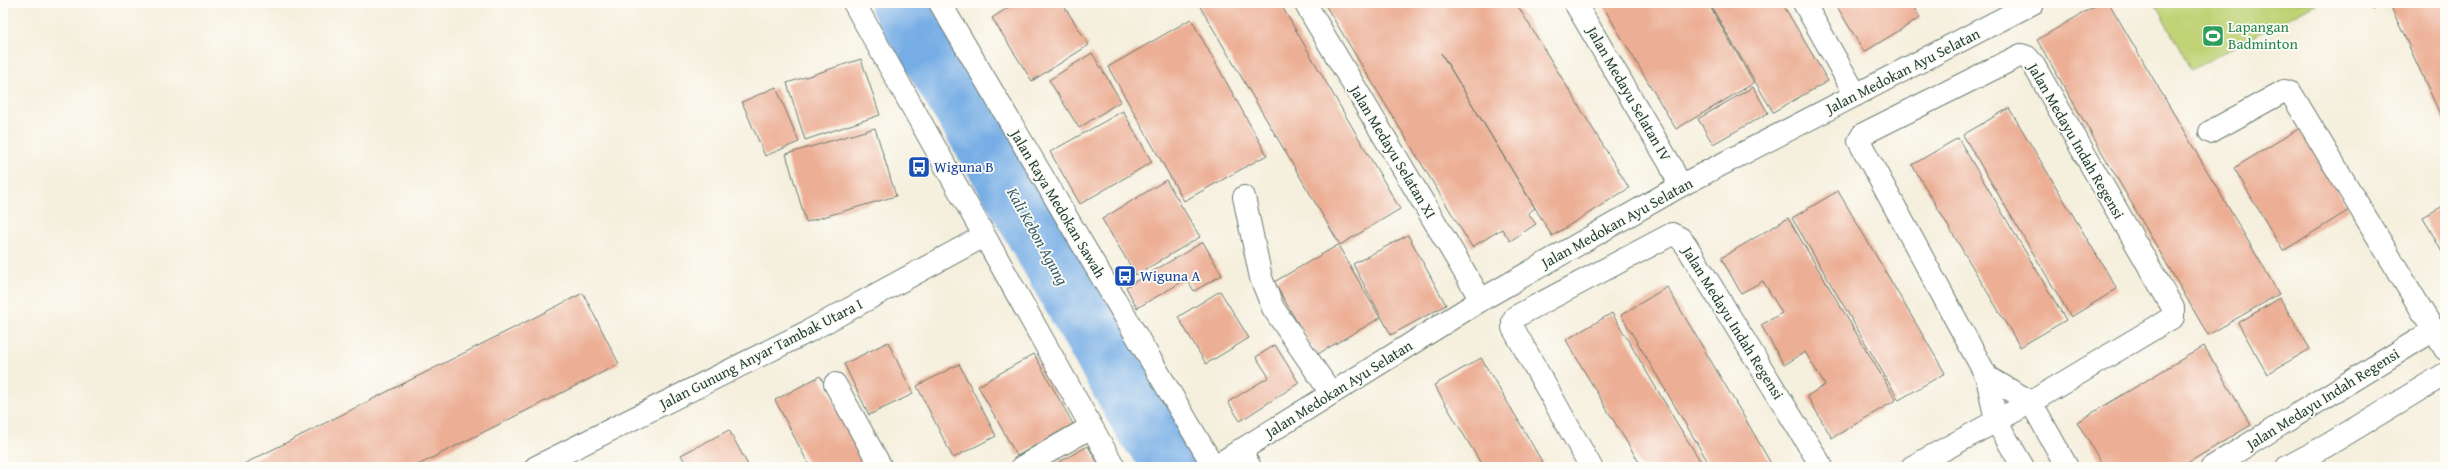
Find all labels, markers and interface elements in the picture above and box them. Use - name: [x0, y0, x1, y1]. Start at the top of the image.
- place label: Lapangan Badminton: [2228, 16, 2298, 54]
- street label: Jalan Medayu Selatan IV: [1581, 21, 1677, 165]
- street label: Jalan Medokan Ayu Selatan: [1820, 22, 1984, 119]
- sports icon: Lapangan Badminton: [2200, 23, 2226, 49]
- street label: Jalan Medayu Indah Regensi: [2022, 57, 2130, 223]
- street label: Jalan Medayu Selatan XI: [1344, 80, 1442, 222]
- street label: Jalan Raya Medokan Sawah: [1005, 124, 1111, 282]
- bus stop icon: Wiguna B: [906, 154, 932, 180]
- place label: Wiguna B: [934, 156, 994, 177]
- street label: Jalan Medokan Ayu Selatan: [1536, 172, 1697, 274]
- water label: Kali Kebon Agung: [1001, 182, 1075, 290]
- street label: Jalan Medayu Indah Regensi: [1677, 241, 1789, 403]
- bus stop icon: Wiguna A: [1112, 263, 1138, 289]
- place label: Wiguna A: [1140, 265, 1200, 286]
- street label: Jalan Gunung Anyar Tambak Utara I: [654, 293, 866, 415]
- street label: Jalan Medokan Ayu Selatan: [1259, 334, 1417, 444]
- street label: Jalan Medayu Indah Regensi: [2241, 343, 2403, 455]

